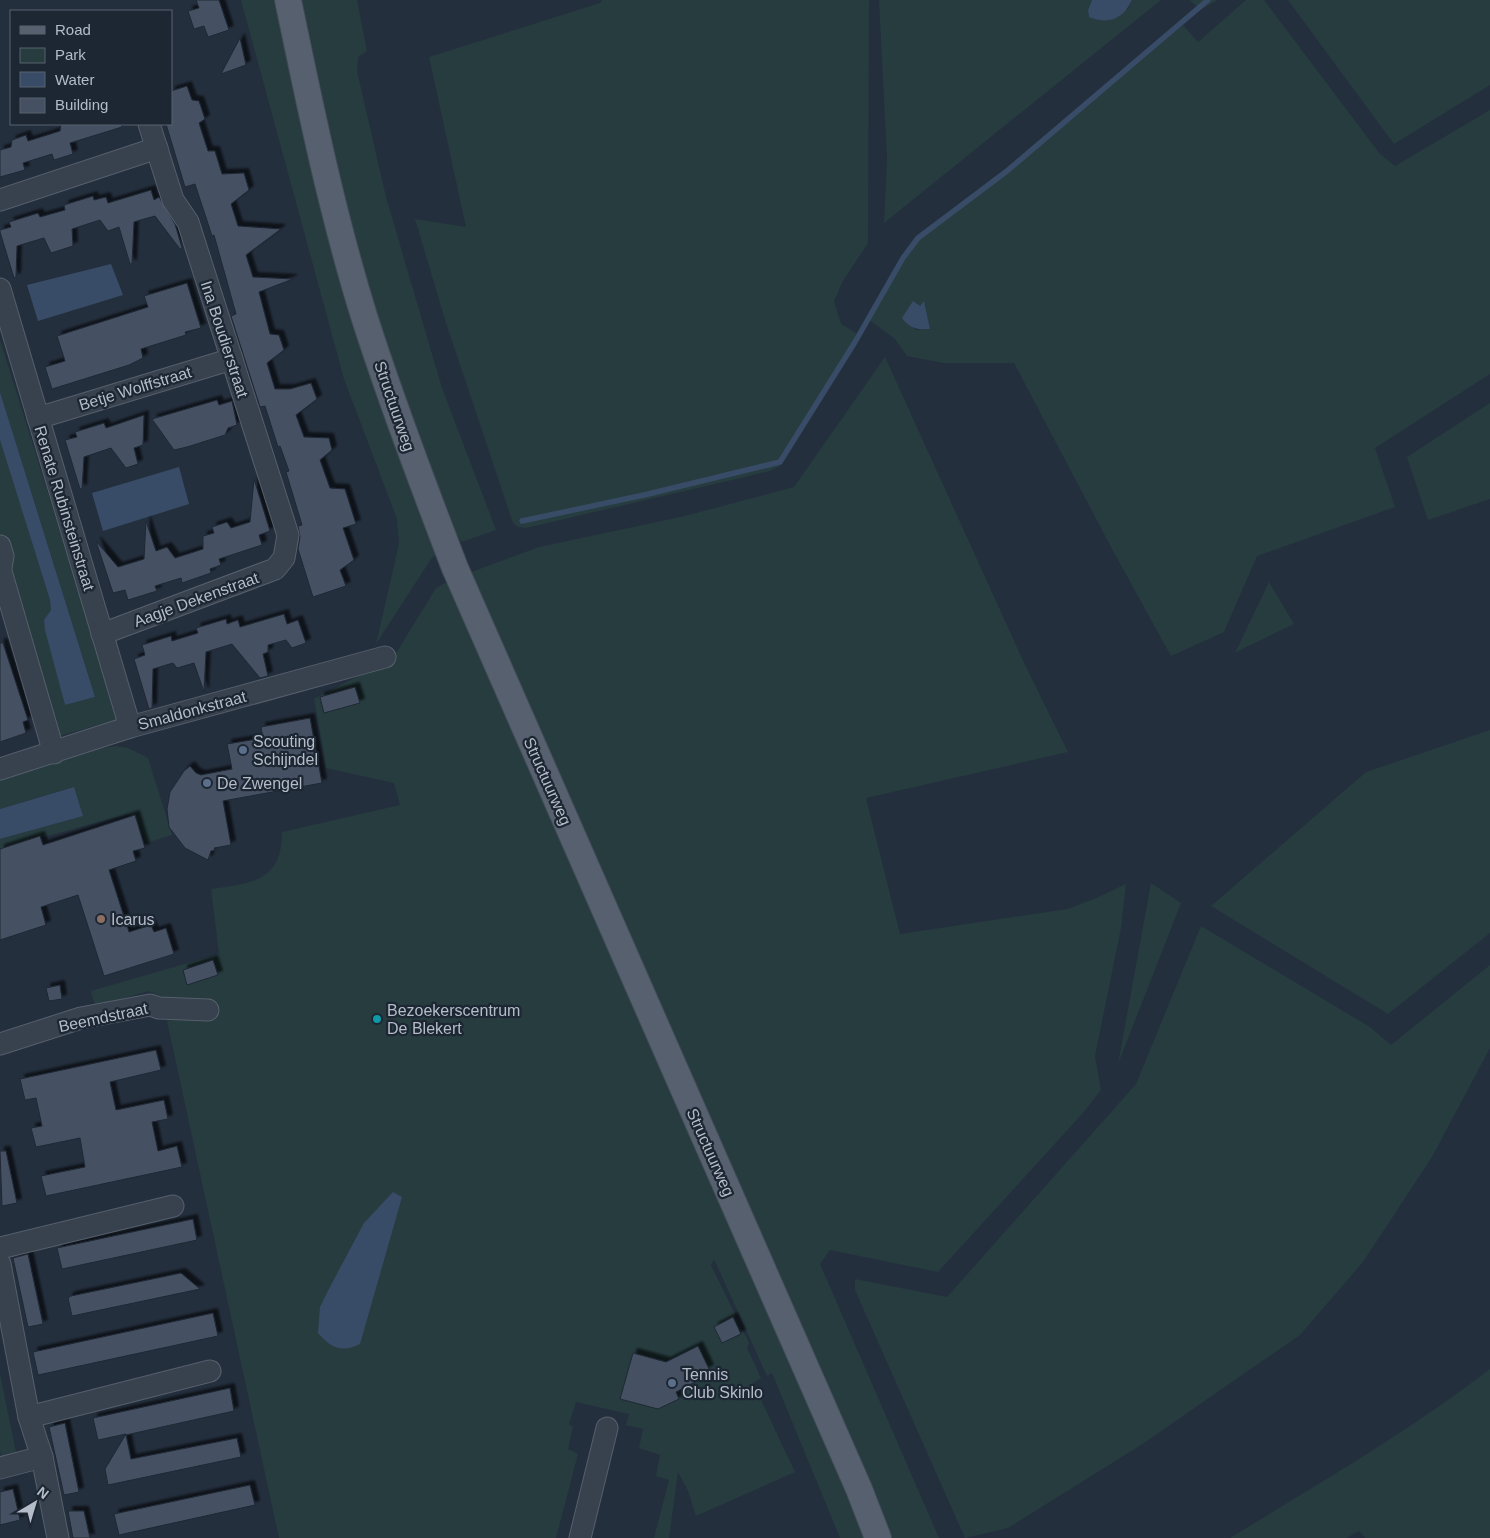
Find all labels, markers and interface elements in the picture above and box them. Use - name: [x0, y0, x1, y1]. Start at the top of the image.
- legend: [10, 10, 172, 125]
- text: Road: [55, 21, 91, 38]
- text: Park: [55, 46, 86, 63]
- text: Water: [55, 71, 94, 88]
- text: Building: [55, 96, 108, 113]
- street label: Ina Boudierstraat: [198, 279, 252, 400]
- street label: Structuurweg: [371, 359, 418, 453]
- street label: Betje Wolffstraat: [77, 363, 194, 414]
- street label: Renate Rubinsteinstraat: [31, 424, 98, 593]
- street label: Aagje Dekenstraat: [131, 569, 261, 630]
- street label: Smaldonkstraat: [136, 688, 249, 733]
- place label: Scouting Schijndel: [253, 733, 318, 768]
- street label: Structuurweg: [521, 735, 574, 828]
- marker: Scouting Schijndel: [237, 744, 249, 756]
- place label: De Zwengel: [217, 775, 302, 792]
- marker: De Zwengel: [201, 777, 213, 789]
- place label: Icarus: [111, 911, 155, 928]
- marker: Icarus: [95, 913, 107, 925]
- street label: Beemdstraat: [57, 1000, 150, 1035]
- place label: Bezoekerscentrum De Blekert: [387, 1002, 520, 1037]
- marker: Bezoekerscentrum De Blekert: [371, 1013, 383, 1025]
- street label: Structuurweg: [684, 1106, 737, 1199]
- place label: Tennis Club Skinlo: [682, 1366, 763, 1401]
- marker: Tennis Club Skinlo: [666, 1377, 678, 1389]
- north arrow: [10, 1478, 60, 1528]
- text: N: [34, 1483, 52, 1502]

